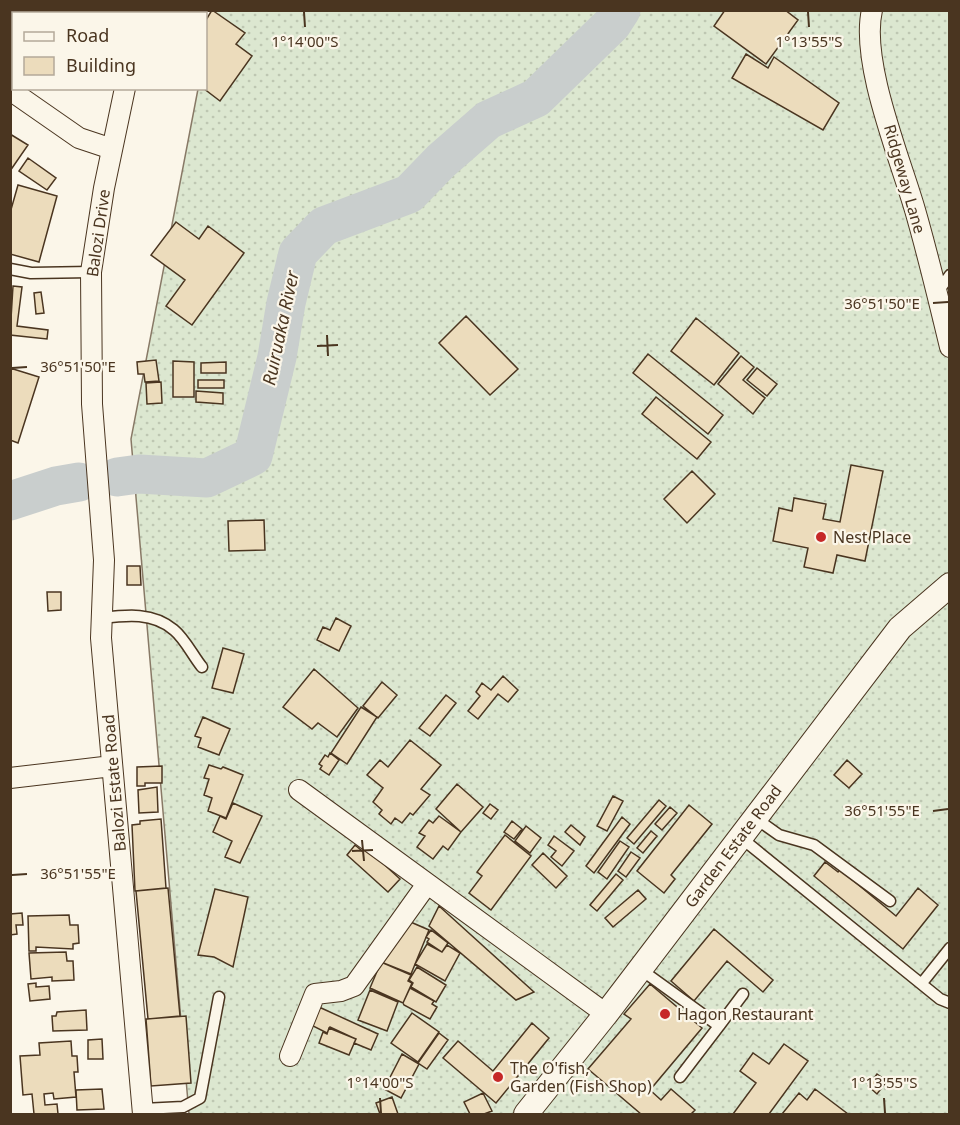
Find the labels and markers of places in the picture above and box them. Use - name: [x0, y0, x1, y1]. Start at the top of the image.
- place label: Nest Place: [833, 526, 911, 548]
- marker: Nest Place: [814, 530, 828, 544]
- place label: Hagon Restaurant: [677, 1003, 814, 1025]
- marker: Hagon Restaurant: [658, 1007, 672, 1021]
- place label: The O'fish, Garden (Fish Shop): [510, 1057, 652, 1097]
- marker: The O'fish, Garden (Fish Shop): [491, 1070, 505, 1084]

